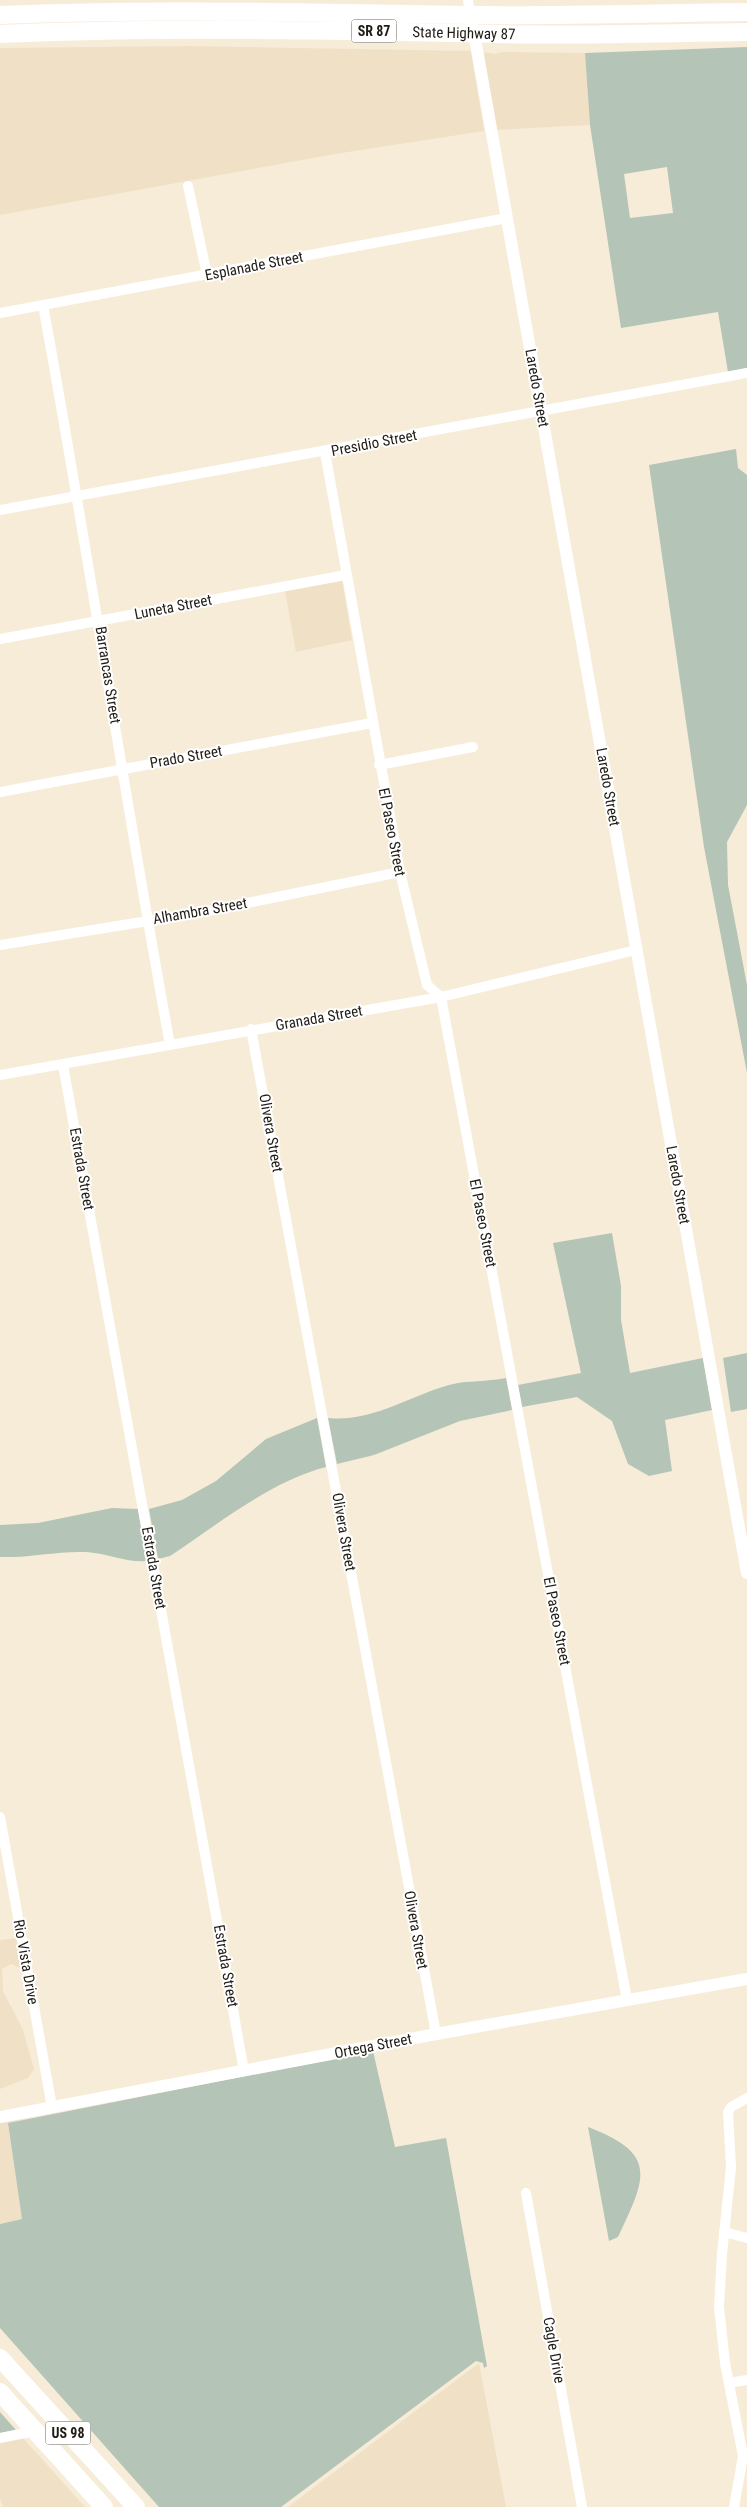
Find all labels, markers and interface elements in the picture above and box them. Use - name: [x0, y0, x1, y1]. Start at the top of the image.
- road number: SR 87: [352, 20, 396, 42]
- street label: State Highway 87: [412, 23, 516, 43]
- street label: Esplanade Street: [203, 248, 305, 284]
- street label: Laredo Street: [521, 347, 553, 429]
- street label: Presidio Street: [330, 426, 418, 460]
- street label: Luneta Street: [133, 591, 213, 623]
- street label: Barrancas Street: [91, 625, 125, 725]
- street label: Prado Street: [148, 742, 224, 772]
- street label: Laredo Street: [592, 746, 624, 828]
- street label: El Paseo Street: [375, 786, 409, 878]
- street label: Alhambra Street: [152, 894, 248, 928]
- street label: Granada Street: [274, 1001, 364, 1035]
- street label: Olivera Street: [255, 1092, 287, 1174]
- street label: Estrada Street: [66, 1126, 98, 1212]
- street label: Laredo Street: [662, 1144, 694, 1226]
- street label: El Paseo Street: [466, 1177, 500, 1269]
- street label: Olivera Street: [328, 1491, 360, 1573]
- street label: Estrada Street: [138, 1525, 170, 1611]
- street label: El Paseo Street: [540, 1575, 574, 1667]
- street label: Olivera Street: [400, 1889, 432, 1971]
- street label: Rio Vista Drive: [10, 1918, 42, 2006]
- street label: Estrada Street: [210, 1923, 242, 2009]
- street label: Ortega Street: [333, 2030, 413, 2062]
- street label: Cagle Drive: [539, 2315, 569, 2385]
- road number: US 98: [46, 2422, 90, 2444]

